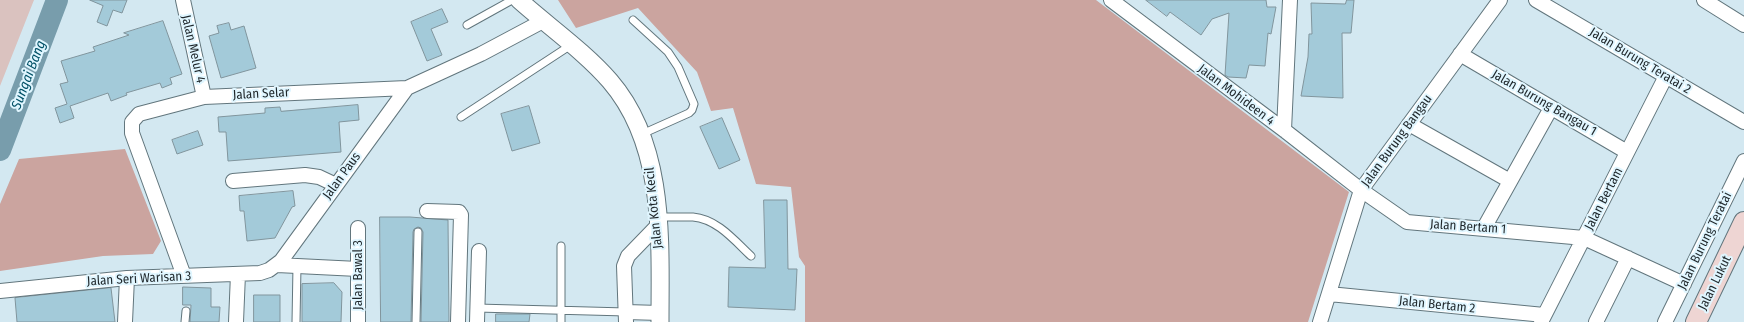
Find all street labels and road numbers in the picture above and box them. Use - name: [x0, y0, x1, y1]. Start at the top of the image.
- street label: Jalan Melur 4: [178, 14, 208, 84]
- street label: Jalan Burung Teratai 2: [1586, 25, 1694, 97]
- street label: Jalan Mohideen 4: [1195, 61, 1277, 129]
- street label: Jalan Burung Bangau 1: [1489, 67, 1599, 139]
- street label: Jalan Selar: [232, 85, 290, 103]
- street label: Jalan Burung Bangau: [1358, 92, 1436, 190]
- street label: Jalan Paus: [320, 149, 364, 203]
- street label: Jalan Bertam: [1582, 165, 1626, 233]
- street label: Jalan Kota Kecil: [642, 166, 666, 250]
- street label: Jalan Burung Teratai: [1675, 190, 1735, 292]
- street label: Jalan Bertam 1: [1429, 217, 1507, 237]
- street label: Jalan Bawal 3: [350, 240, 366, 310]
- street label: Jalan Lukut: [1695, 253, 1735, 313]
- street label: Jalan Seri Warisan 3: [87, 268, 191, 290]
- street label: Jalan Bertam 2: [1398, 293, 1476, 317]

